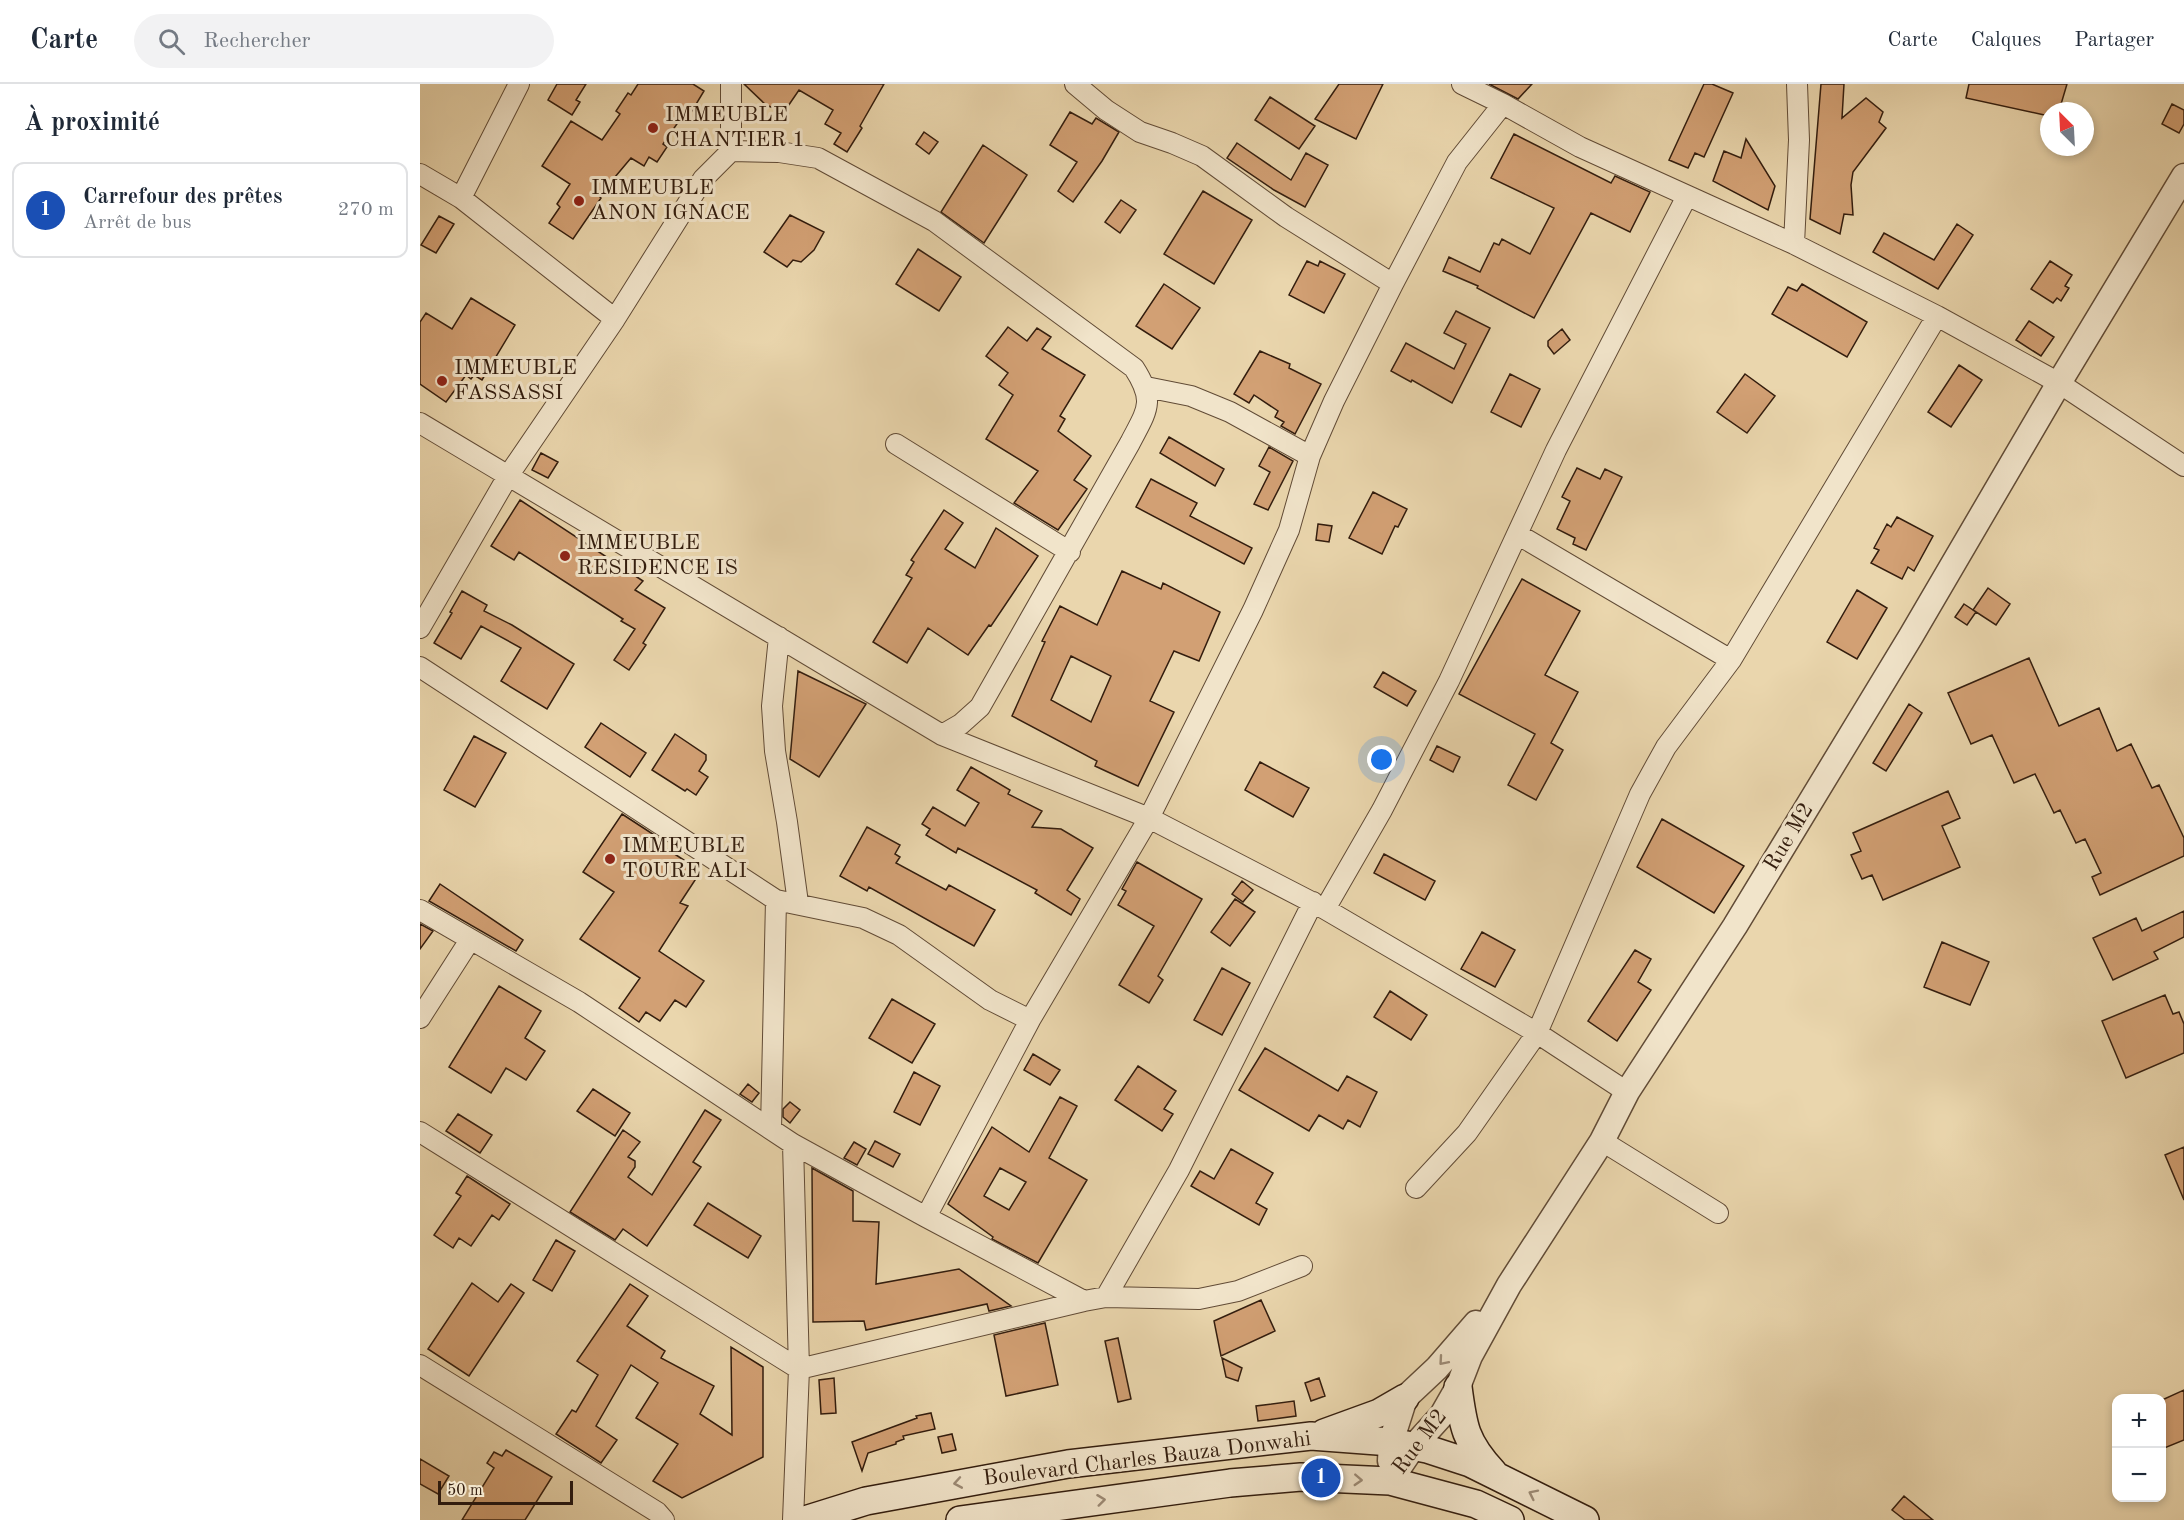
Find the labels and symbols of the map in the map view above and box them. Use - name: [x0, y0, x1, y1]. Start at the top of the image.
- north arrow: [2040, 102, 2094, 156]
- place label: IMMEUBLE CHANTIER 1: [665, 104, 805, 151]
- marker: IMMEUBLE CHANTIER 1: [646, 121, 660, 135]
- place label: IMMEUBLE ANON IGNACE: [591, 177, 750, 224]
- marker: IMMEUBLE ANON IGNACE: [572, 194, 586, 208]
- place label: IMMEUBLE FASSASSI: [454, 357, 577, 404]
- marker: IMMEUBLE FASSASSI: [435, 374, 449, 388]
- place label: IMMEUBLE RESIDENCE IS: [577, 532, 738, 579]
- marker: IMMEUBLE RESIDENCE IS: [558, 549, 572, 563]
- your location: [1367, 745, 1396, 774]
- street label: Rue M2: [1760, 799, 1818, 875]
- place label: IMMEUBLE TOURE ALI: [622, 835, 747, 882]
- marker: IMMEUBLE TOURE ALI: [603, 852, 617, 866]
- one-way arrow: [1440, 1354, 1451, 1365]
- street label: Rue M2: [1389, 1405, 1451, 1479]
- street label: Boulevard Charles Bauza Donwahi: [982, 1428, 1312, 1490]
- pin: 1: [1302, 1456, 1340, 1500]
- one-way arrow: [1353, 1473, 1362, 1486]
- one-way arrow: [953, 1477, 962, 1489]
- scale bar: [438, 1478, 573, 1506]
- one-way arrow: [1528, 1490, 1539, 1501]
- one-way arrow: [1097, 1495, 1106, 1507]

